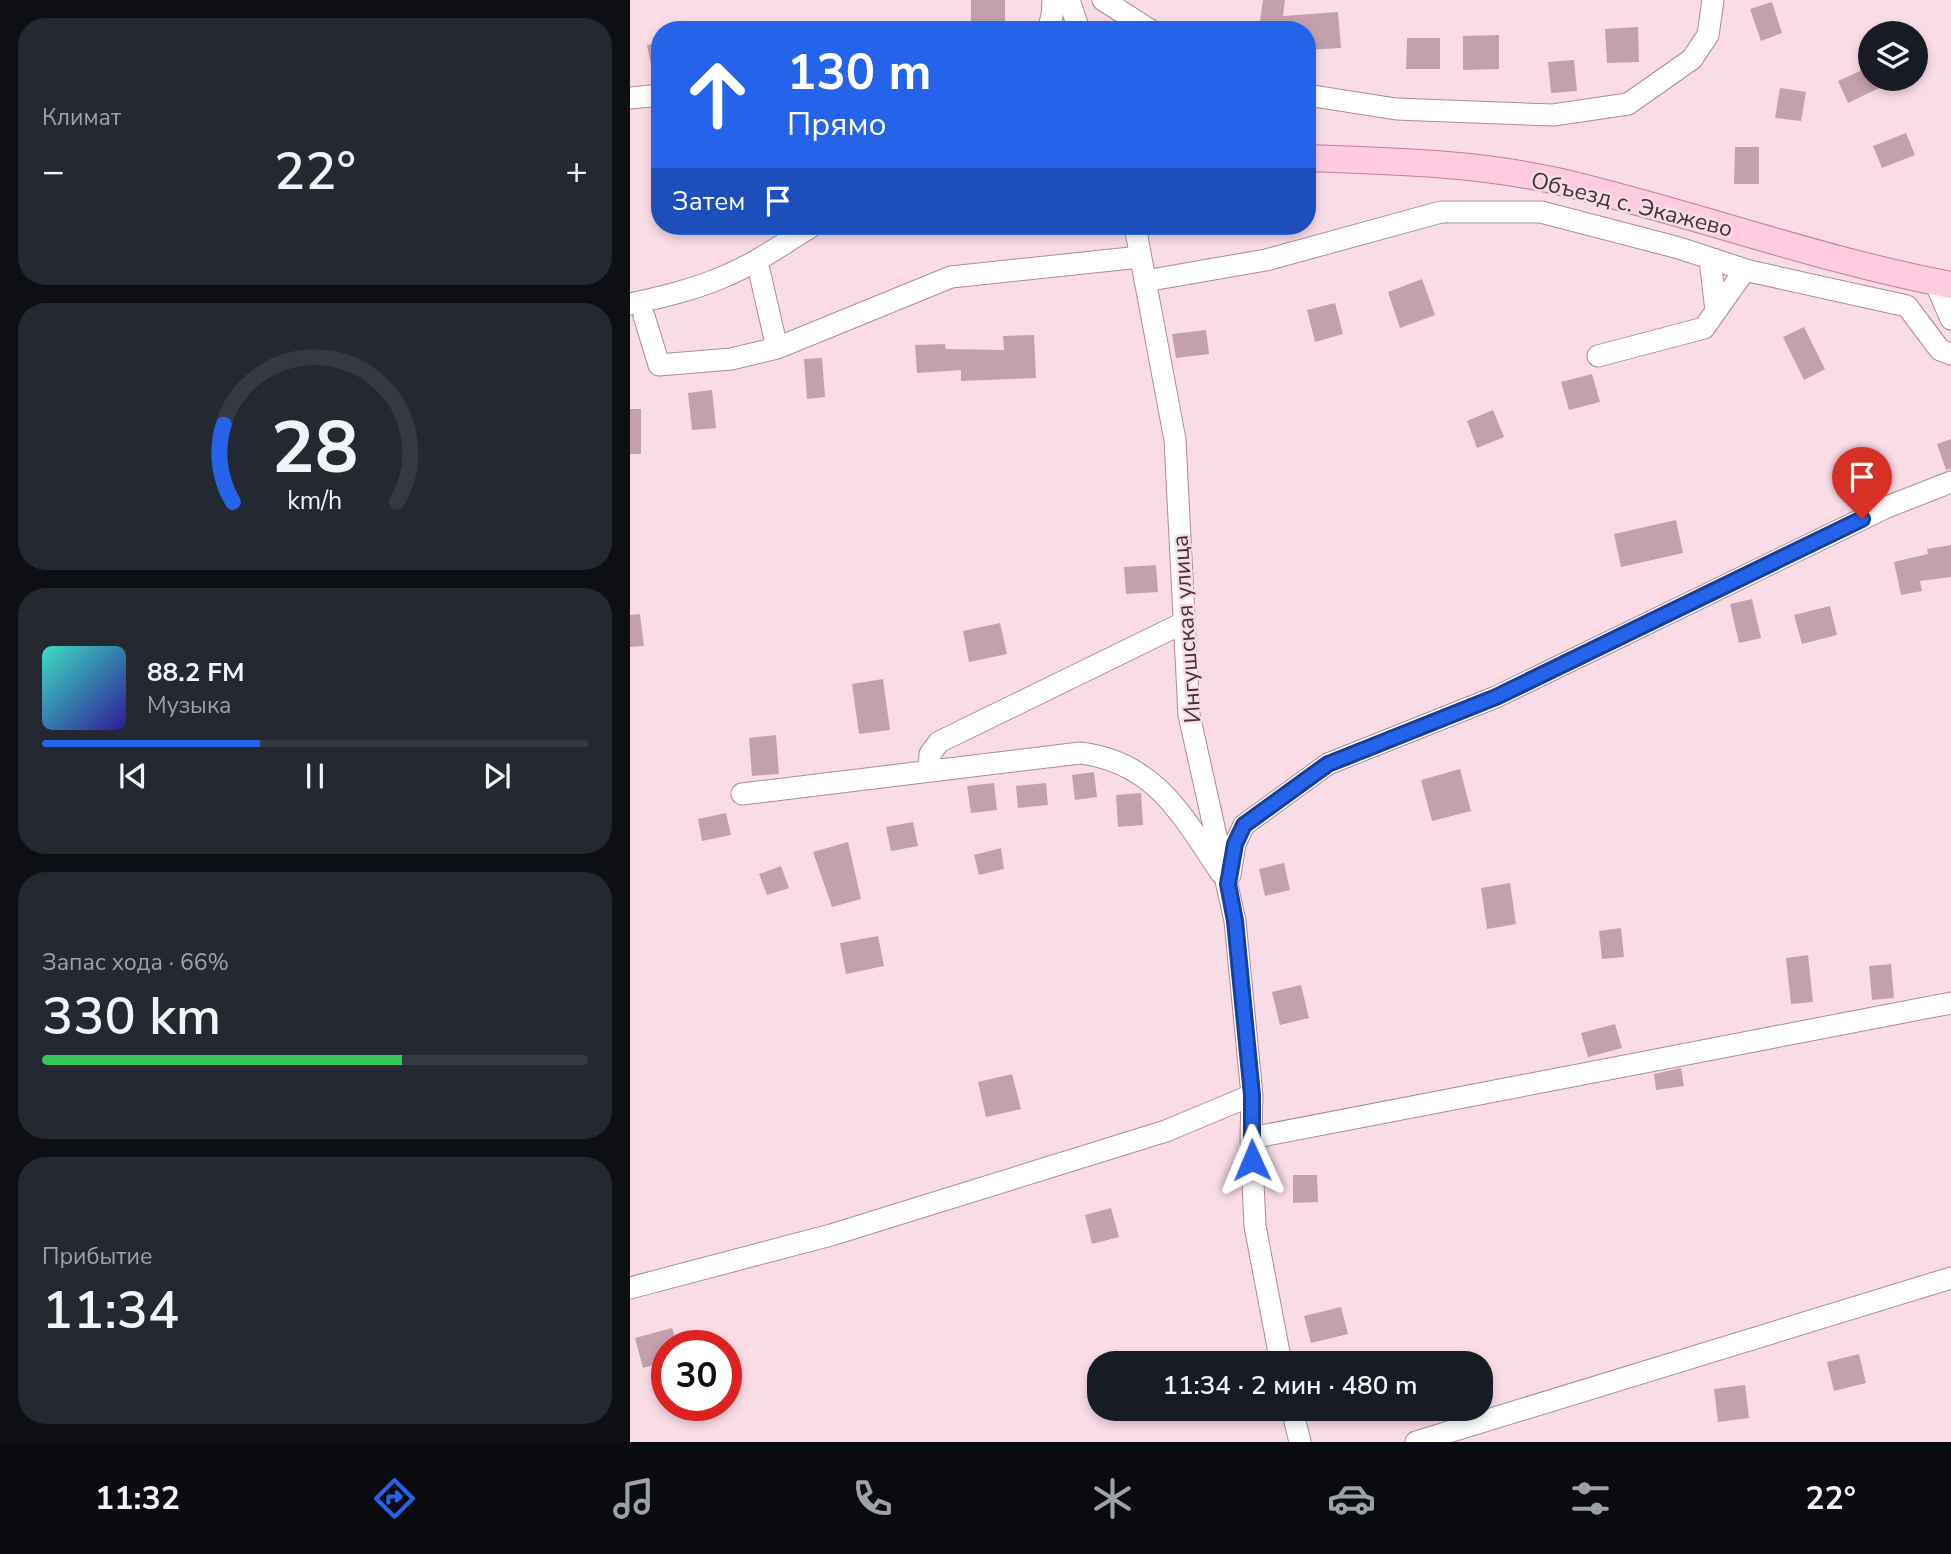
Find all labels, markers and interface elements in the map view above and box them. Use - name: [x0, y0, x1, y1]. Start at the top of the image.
- map controls: [1858, 21, 1928, 91]
- button: layers: [1858, 21, 1928, 91]
- text: 130 m: [787, 39, 931, 106]
- icon: ahead: [672, 49, 763, 140]
- text: Климат: [42, 102, 121, 133]
- text: Прямо: [787, 103, 887, 146]
- text: 22°: [274, 136, 356, 207]
- text: −: [42, 146, 65, 197]
- text: +: [565, 146, 588, 197]
- street label: Объезд с. Экажево: [1528, 164, 1736, 245]
- icon: arrive: [759, 182, 797, 220]
- text: Затем: [672, 184, 745, 219]
- text: 28: [271, 399, 359, 499]
- pin: [1832, 447, 1892, 519]
- icon: arrive: [1843, 458, 1881, 496]
- text: km/h: [287, 484, 343, 518]
- street label: Ингушская улица: [1164, 534, 1209, 724]
- text: 88.2 FM: [147, 655, 244, 690]
- text: Музыка: [147, 690, 231, 721]
- icon: previous: [114, 757, 152, 795]
- icon: pause: [296, 757, 334, 795]
- icon: next: [478, 757, 516, 795]
- text: Запас хода · 66%: [42, 947, 229, 978]
- text: 330 km: [42, 981, 221, 1052]
- position arrow: [1215, 1123, 1289, 1197]
- text: Прибытие: [42, 1241, 152, 1272]
- text: 11:34: [42, 1275, 179, 1346]
- speed limit sign: 30: [651, 1330, 742, 1421]
- text: 11:34 · 2 мин · 480 m: [1162, 1368, 1418, 1403]
- icon: directions: [370, 1474, 419, 1523]
- icon: music: [609, 1474, 658, 1523]
- icon: phone: [848, 1474, 897, 1523]
- icon: climate: [1088, 1474, 1137, 1523]
- icon: car: [1327, 1474, 1376, 1523]
- icon: filters: [1566, 1474, 1615, 1523]
- text: 11:32: [95, 1477, 180, 1520]
- text: 22°: [1805, 1477, 1856, 1520]

